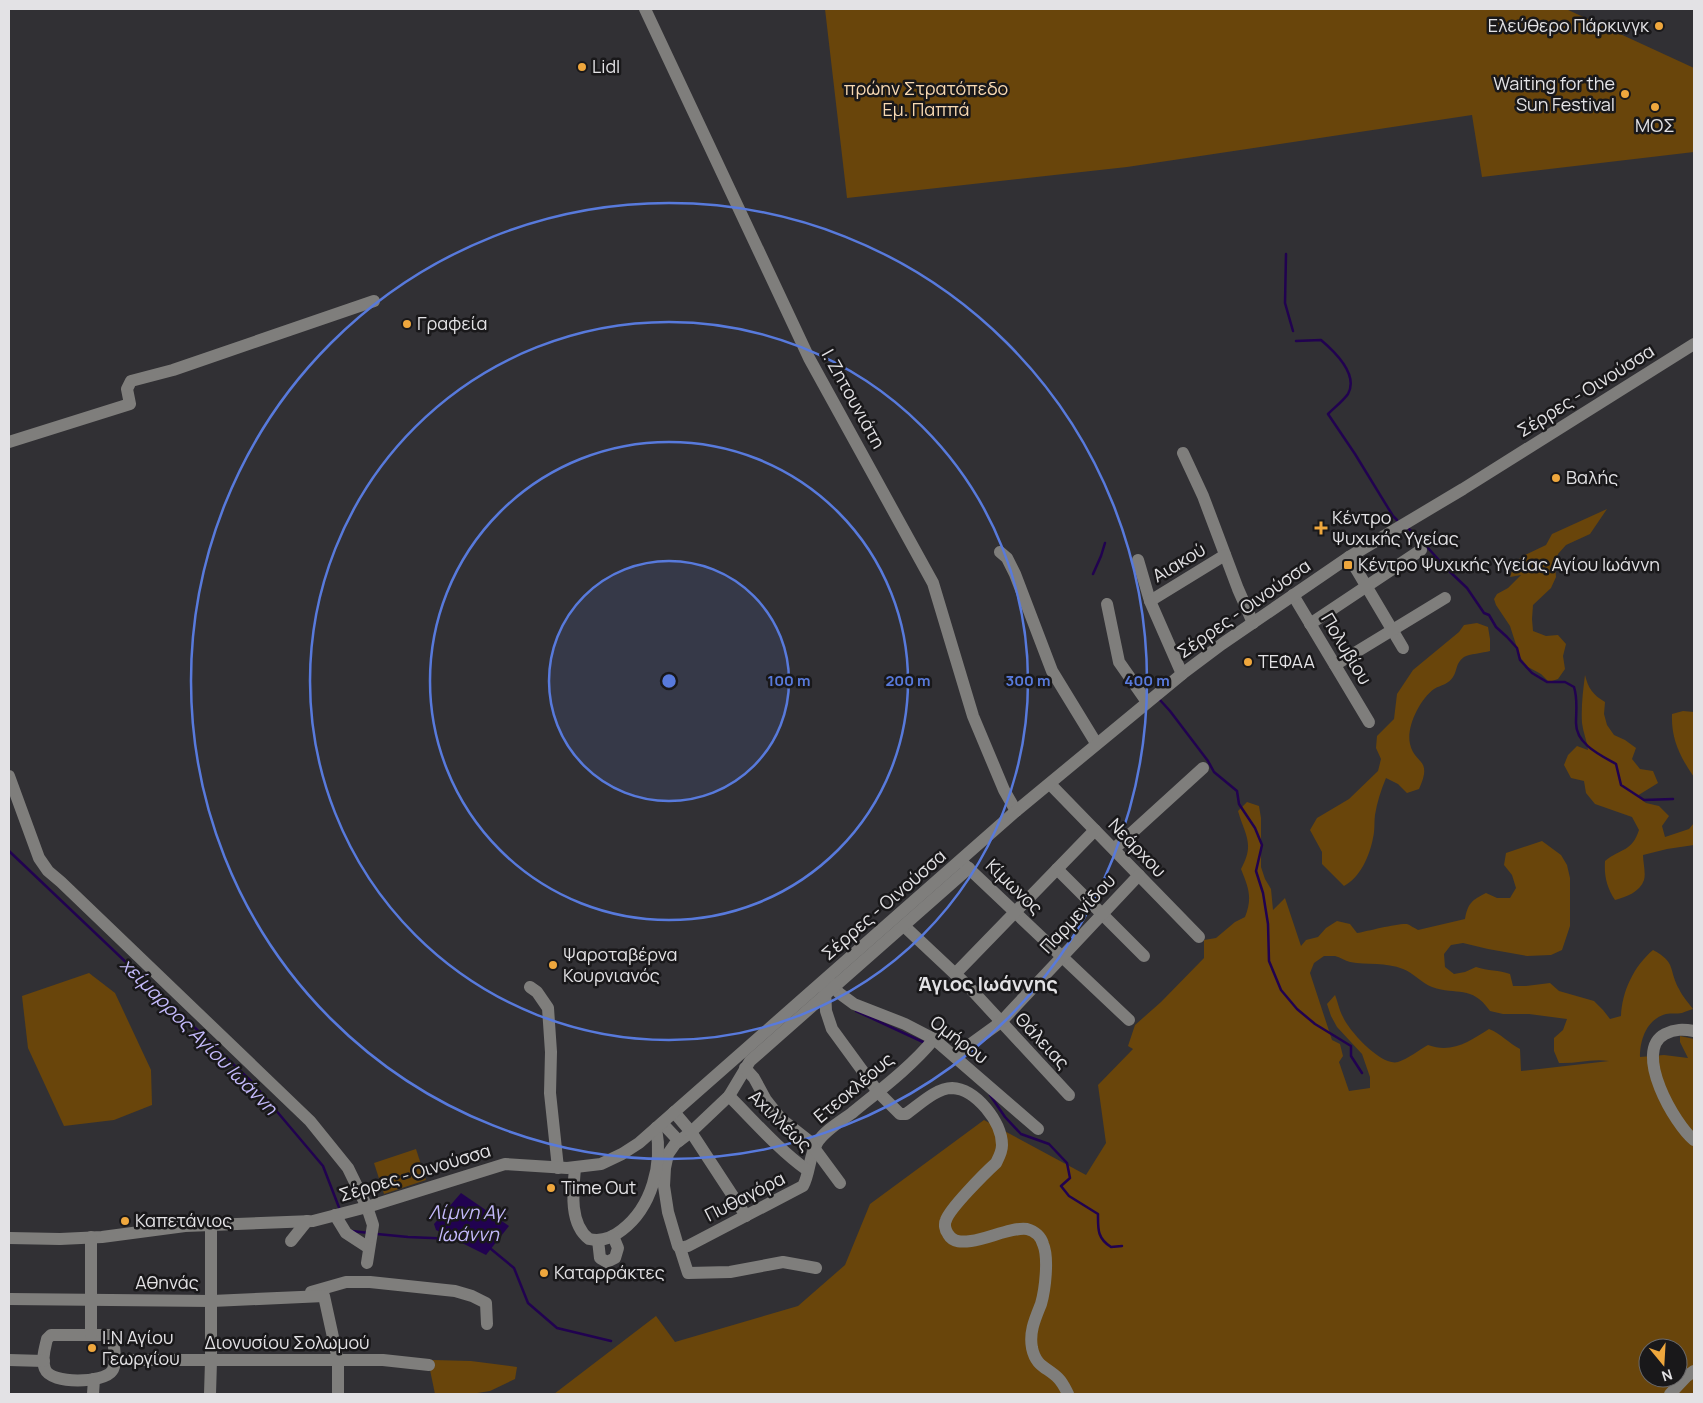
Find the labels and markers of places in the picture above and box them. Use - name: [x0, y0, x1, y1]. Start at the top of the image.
- place label: Ελεύθερο Πάρκινγκ: [1488, 13, 1650, 37]
- marker: Ελεύθερο Πάρκινγκ: [1653, 20, 1665, 32]
- place label: Lidl: [592, 54, 620, 78]
- marker: Lidl: [576, 61, 588, 73]
- place label: Waiting for the Sun Festival: [1493, 71, 1615, 116]
- marker: Waiting for the Sun Festival: [1619, 88, 1631, 100]
- marker: ΜΟΣ: [1649, 101, 1661, 113]
- place label: ΜΟΣ: [1635, 113, 1675, 137]
- place label: Γραφεία: [417, 311, 487, 335]
- marker: Γραφεία: [401, 318, 413, 330]
- place label: Βαλής: [1566, 465, 1618, 489]
- marker: Βαλής: [1550, 472, 1562, 484]
- place label: Κέντρο Ψυχικής Υγείας: [1332, 505, 1459, 550]
- marker: Κέντρο Ψυχικής Υγείας: [1314, 521, 1328, 535]
- place label: Κέντρο Ψυχικής Υγείας Αγίου Ιωάννη: [1358, 552, 1660, 576]
- marker: Κέντρο Ψυχικής Υγείας Αγίου Ιωάννη: [1342, 559, 1354, 571]
- place label: ΤΕΦΑΑ: [1258, 649, 1315, 673]
- marker: ΤΕΦΑΑ: [1242, 656, 1254, 668]
- centre of rings: [660, 672, 678, 690]
- place label: Ψαροταβέρνα Κουρνιανός: [563, 942, 677, 987]
- marker: Ψαροταβέρνα Κουρνιανός: [547, 959, 559, 971]
- place label: Time Out: [561, 1175, 636, 1199]
- marker: Time Out: [545, 1182, 557, 1194]
- place label: Καπετάνιος: [135, 1208, 232, 1232]
- marker: Καπετάνιος: [119, 1215, 131, 1227]
- place label: Καταρράκτες: [554, 1260, 665, 1284]
- marker: Καταρράκτες: [538, 1267, 550, 1279]
- place label: Ι.Ν Αγίου Γεωργίου: [102, 1325, 180, 1370]
- marker: Ι.Ν Αγίου Γεωργίου: [86, 1342, 98, 1354]

